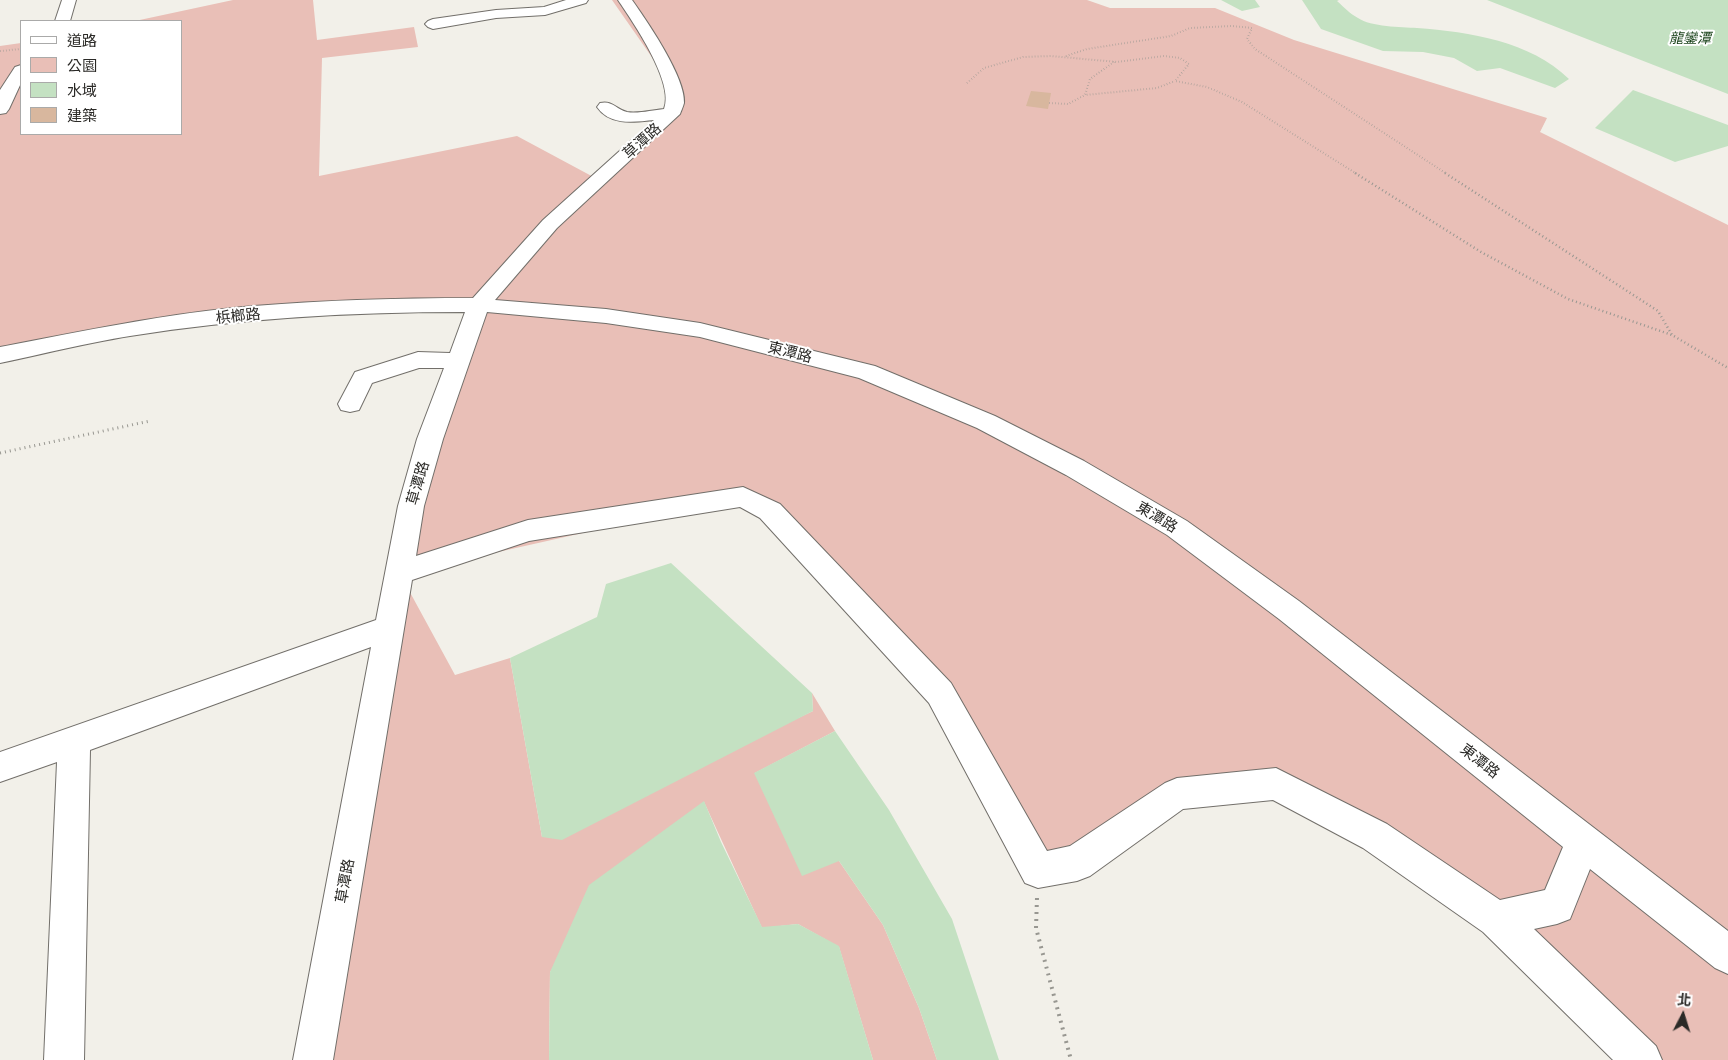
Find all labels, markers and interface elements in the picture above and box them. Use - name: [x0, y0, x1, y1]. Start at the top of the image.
- legend: [20, 20, 182, 135]
- water label: 龍鑾潭: [1669, 30, 1711, 46]
- text: 道路: [67, 31, 97, 49]
- text: 公園: [67, 56, 97, 74]
- text: 水域: [67, 81, 97, 99]
- text: 建築: [67, 106, 97, 124]
- street label: 草潭路: [619, 119, 665, 163]
- street label: 梹榔路: [215, 305, 261, 327]
- street label: 東潭路: [766, 338, 814, 366]
- street label: 草潭路: [403, 459, 433, 507]
- street label: 東潭路: [1133, 498, 1181, 536]
- street label: 東潭路: [1457, 740, 1503, 782]
- street label: 草潭路: [332, 857, 358, 905]
- north arrow: [1658, 990, 1708, 1040]
- text: 北: [1677, 990, 1692, 1009]

